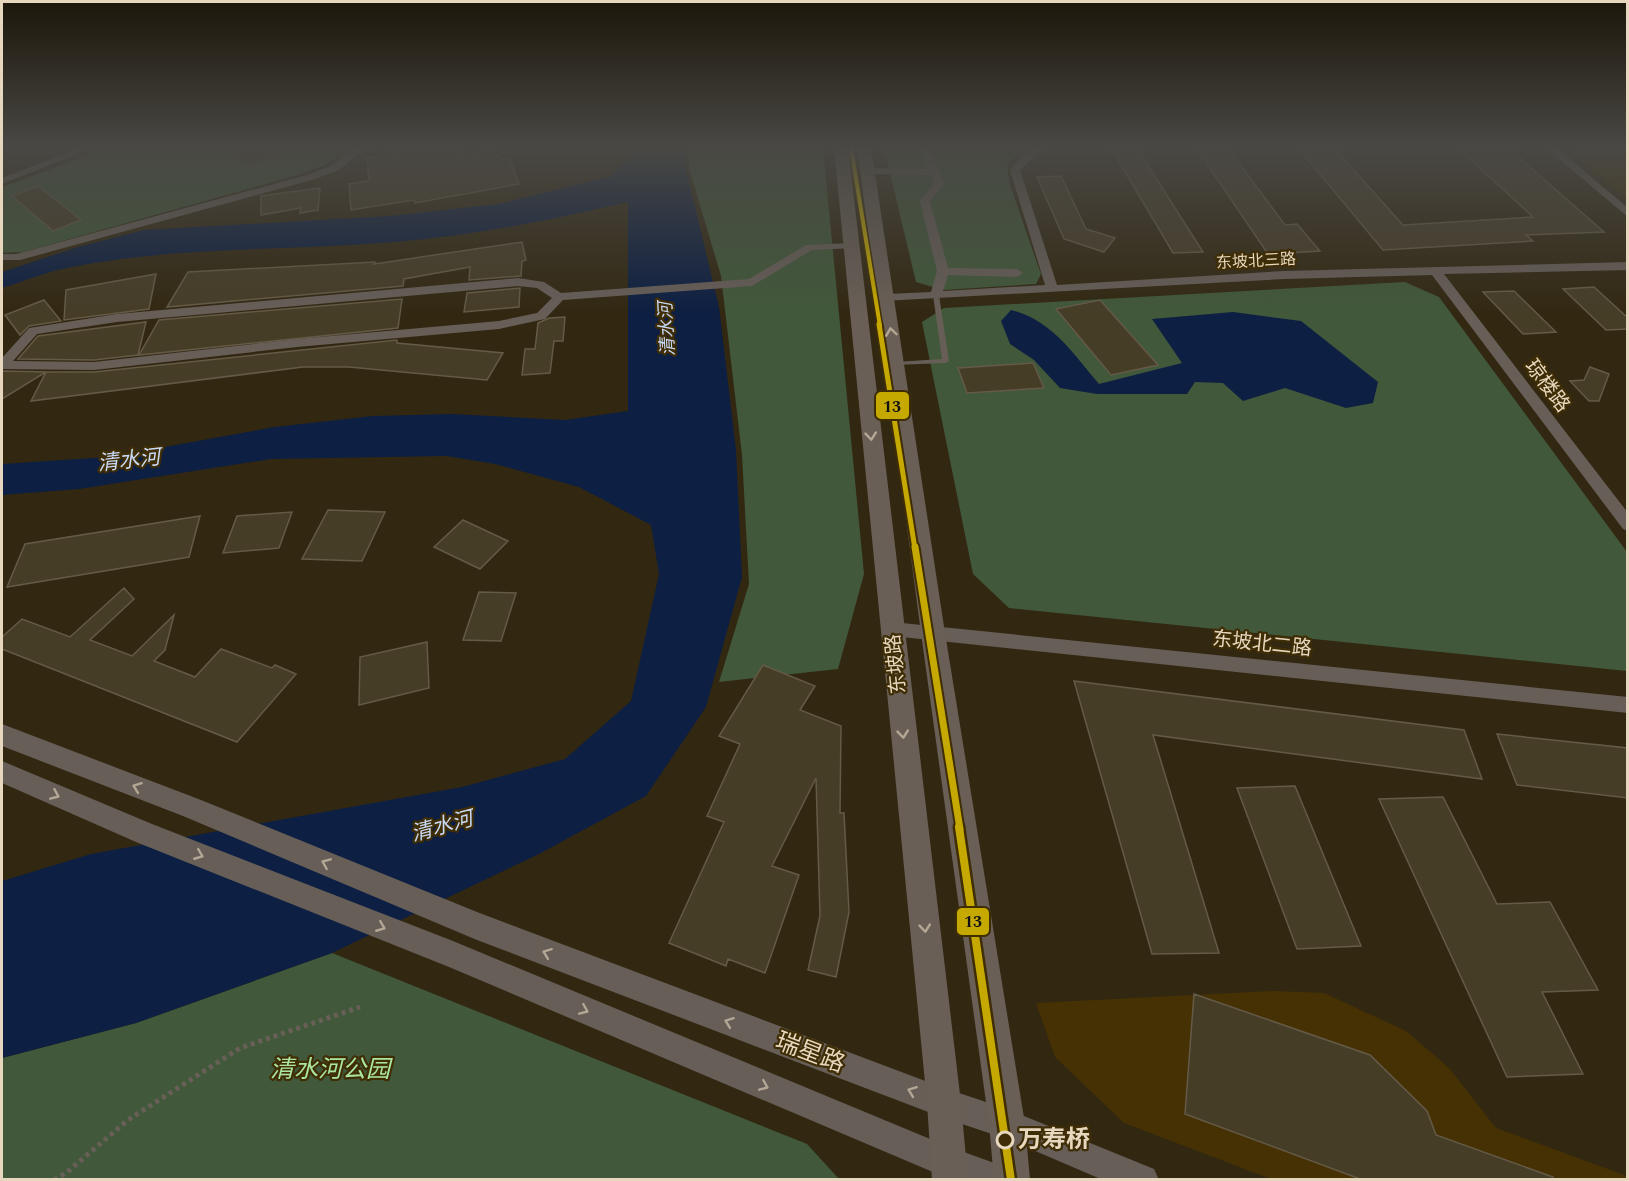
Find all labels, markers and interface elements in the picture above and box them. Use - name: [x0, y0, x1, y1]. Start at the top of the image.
- street label: 东坡北三路: [1215, 247, 1297, 275]
- water label: 清水河: [652, 298, 682, 357]
- one-way arrow: [886, 327, 898, 336]
- street label: 琼楼路: [1517, 353, 1577, 419]
- line badge: 13: [875, 391, 910, 420]
- text: 13: [883, 395, 901, 419]
- one-way arrow: [864, 431, 877, 440]
- water label: 清水河: [96, 441, 166, 480]
- street label: 东坡北二路: [1211, 624, 1313, 664]
- street label: 东坡路: [878, 633, 914, 695]
- one-way arrow: [897, 729, 909, 738]
- one-way arrow: [133, 782, 144, 794]
- one-way arrow: [49, 788, 60, 800]
- water label: 清水河: [407, 802, 480, 851]
- one-way arrow: [193, 848, 204, 860]
- one-way arrow: [321, 859, 332, 871]
- line badge: 13: [956, 907, 990, 936]
- text: 13: [964, 910, 982, 934]
- one-way arrow: [374, 920, 385, 932]
- one-way arrow: [918, 923, 931, 932]
- one-way arrow: [542, 947, 553, 960]
- one-way arrow: [578, 1003, 589, 1015]
- one-way arrow: [724, 1017, 735, 1029]
- street label: 瑞星路: [770, 1023, 850, 1083]
- park label: 清水河公园: [270, 1052, 393, 1088]
- one-way arrow: [758, 1078, 769, 1090]
- one-way arrow: [907, 1086, 918, 1098]
- place label: 万寿桥: [1018, 1122, 1090, 1158]
- marker: 万寿桥: [996, 1131, 1014, 1149]

